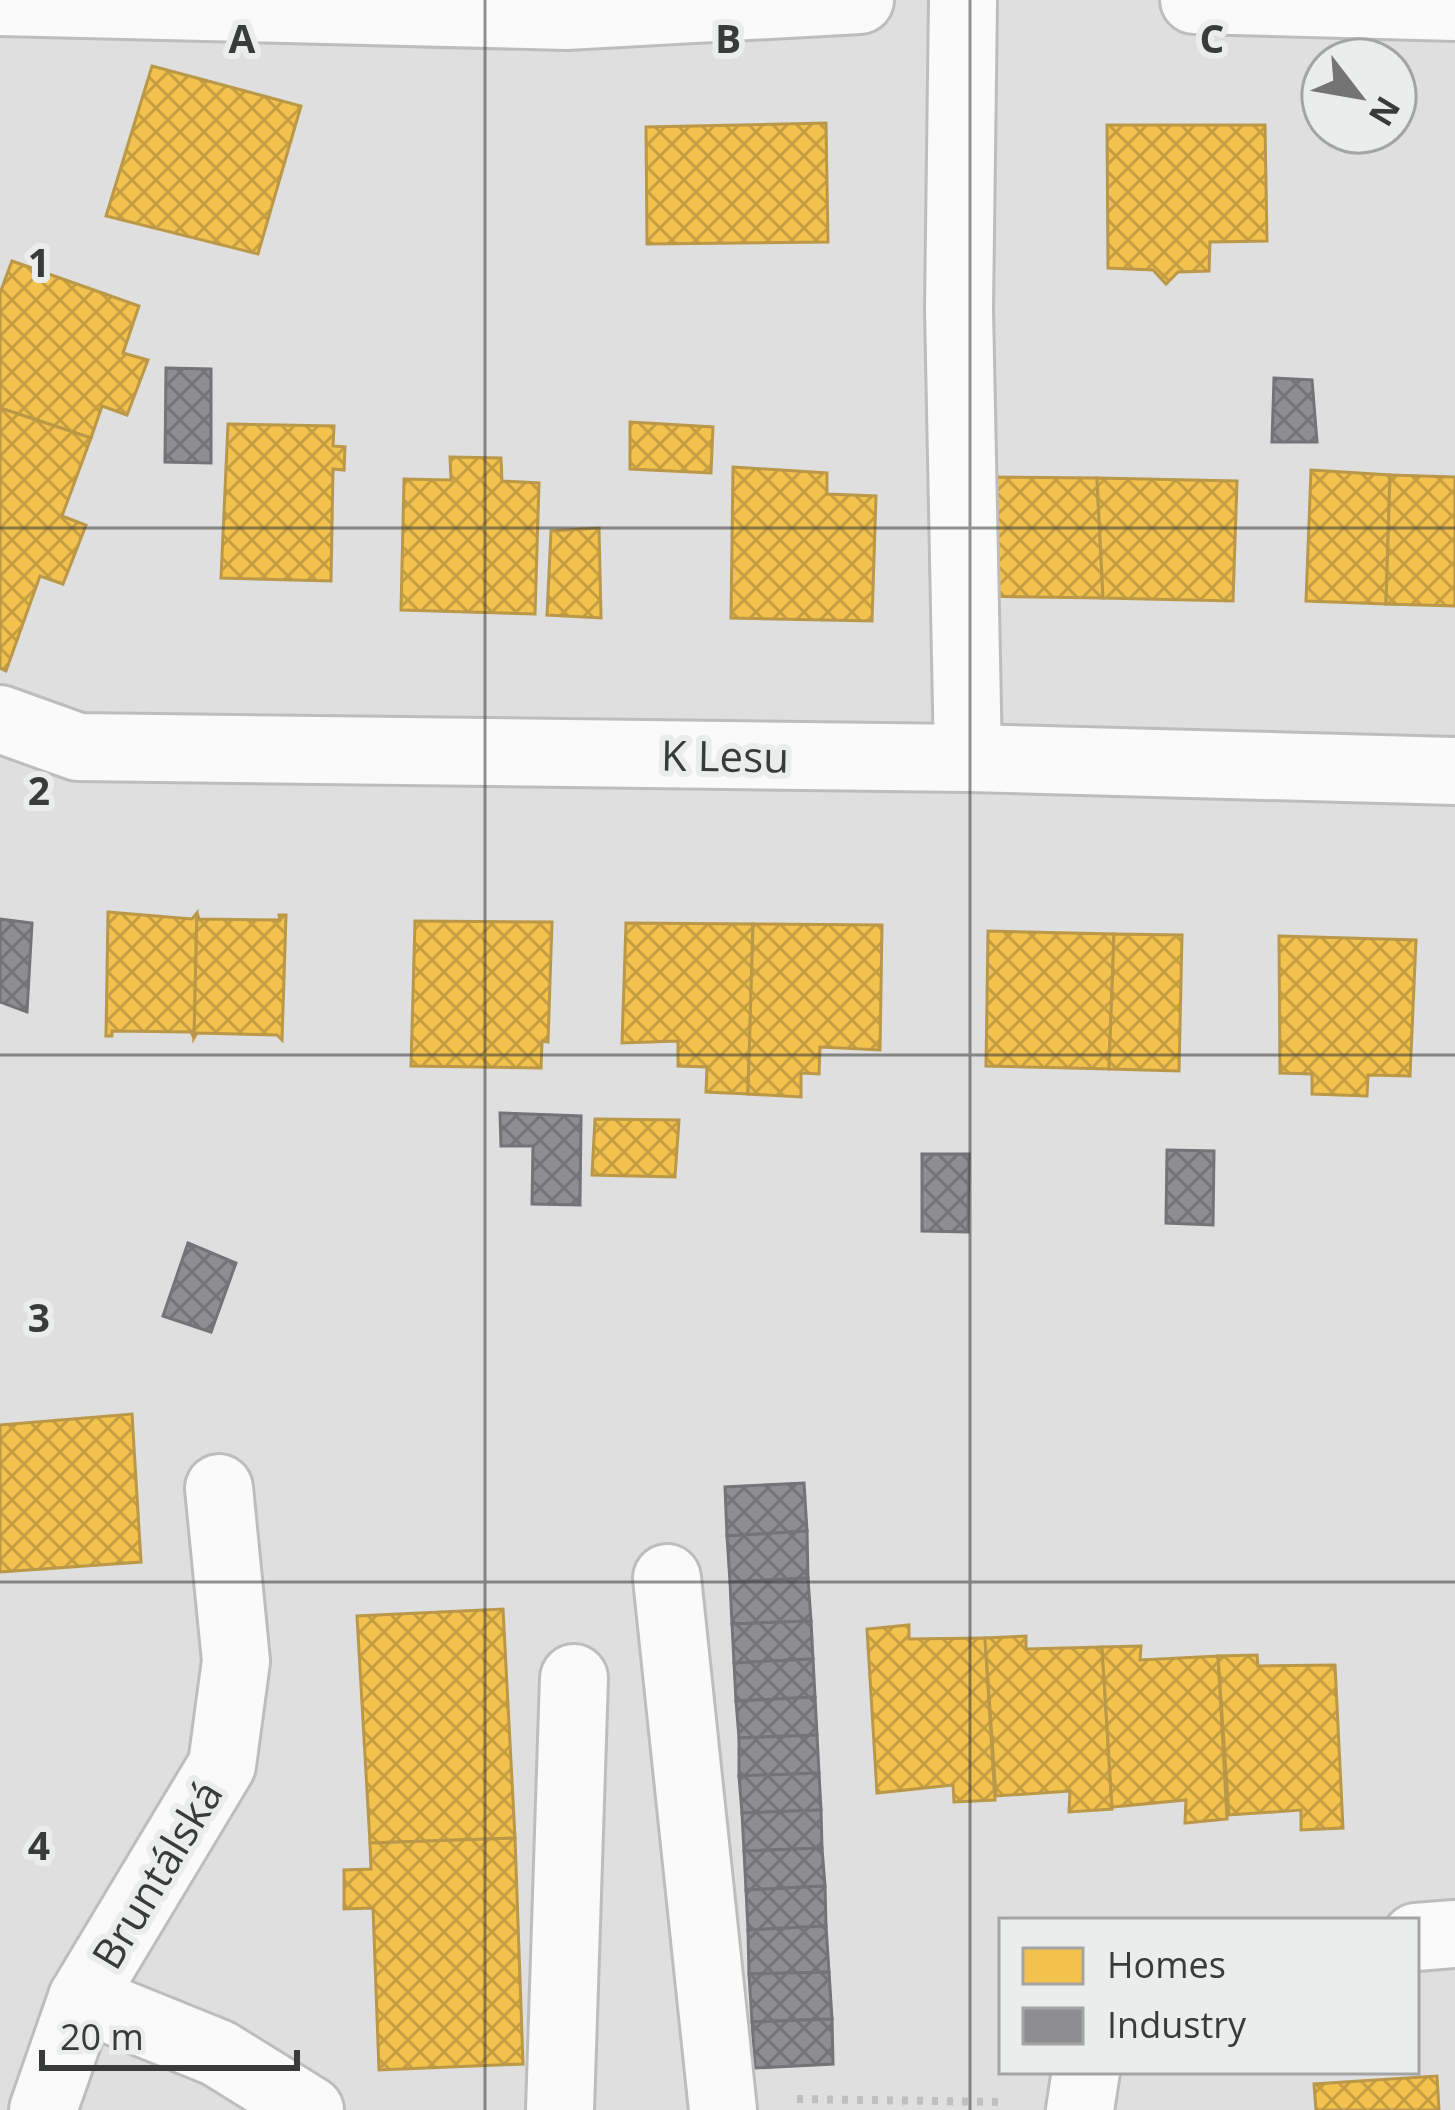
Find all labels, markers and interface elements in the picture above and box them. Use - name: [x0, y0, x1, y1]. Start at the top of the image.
- text: A: [229, 11, 256, 64]
- text: B: [715, 11, 741, 64]
- text: C: [1200, 11, 1224, 64]
- north arrow: [1299, 36, 1419, 156]
- text: N: [1359, 89, 1411, 135]
- text: 1: [28, 235, 50, 288]
- street label: K Lesu: [661, 725, 789, 785]
- text: 2: [28, 763, 50, 816]
- text: 3: [28, 1290, 50, 1343]
- street label: Bruntálská: [77, 1769, 235, 1979]
- text: 4: [28, 1818, 50, 1871]
- legend: [999, 1918, 1419, 2074]
- text: Homes: [1107, 1940, 1226, 1989]
- scale bar: [42, 1996, 297, 2070]
- text: Industry: [1107, 2000, 1247, 2049]
- text: 20 m: [60, 2012, 144, 2061]

